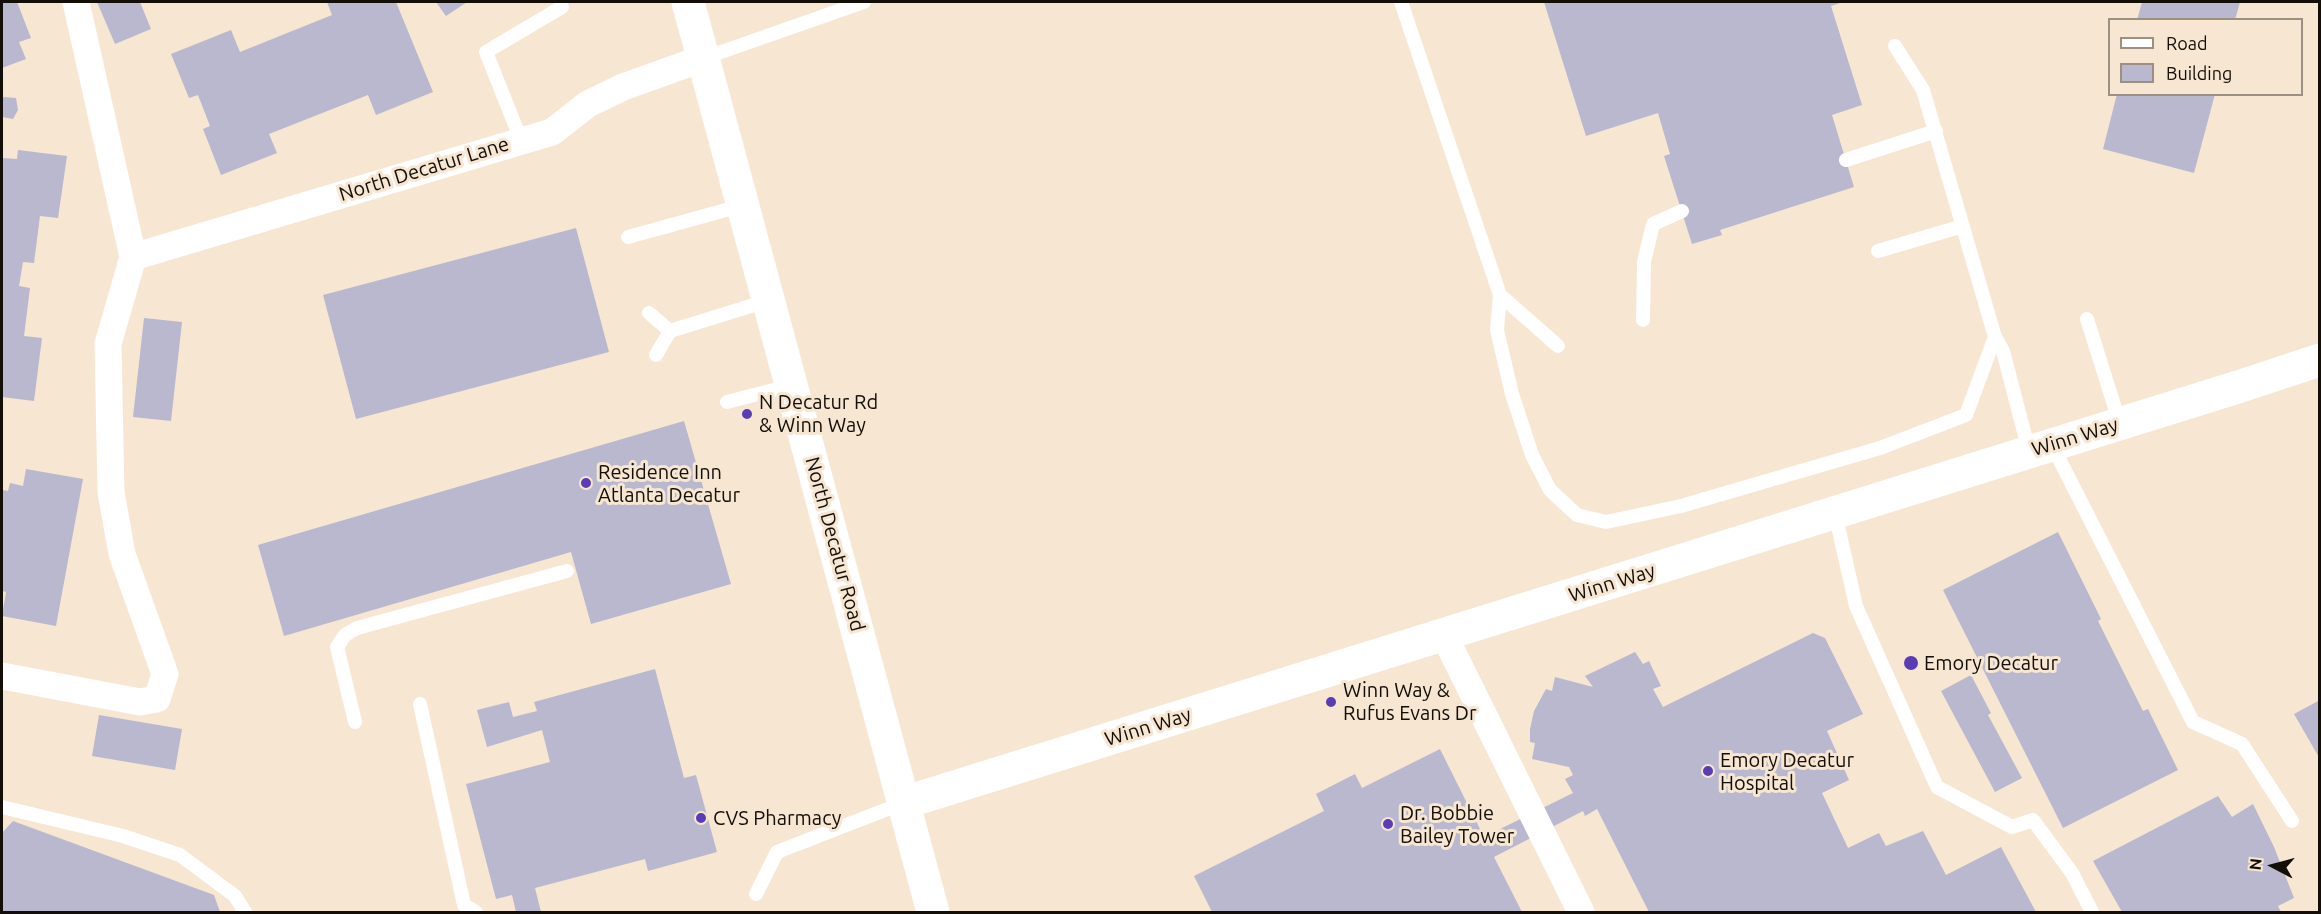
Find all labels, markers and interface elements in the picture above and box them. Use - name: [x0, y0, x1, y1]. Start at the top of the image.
- legend: [2108, 18, 2303, 96]
- text: Road: [2166, 33, 2208, 53]
- text: Building: [2166, 63, 2232, 83]
- street label: North Decatur Lane: [336, 132, 512, 206]
- place label: N Decatur Rd & Winn Way: [759, 390, 878, 437]
- marker: N Decatur Rd & Winn Way: [740, 407, 754, 421]
- street label: Winn Way: [2029, 412, 2121, 462]
- street label: North Decatur Road: [800, 454, 870, 634]
- place label: Residence Inn Atlanta Decatur: [598, 460, 740, 507]
- marker: Residence Inn Atlanta Decatur: [579, 476, 593, 490]
- street label: Winn Way: [1566, 558, 1658, 608]
- place label: Emory Decatur: [1924, 651, 2058, 675]
- marker: Emory Decatur: [1902, 654, 1920, 672]
- place label: Winn Way & Rufus Evans Dr: [1343, 678, 1477, 725]
- marker: Winn Way & Rufus Evans Dr: [1324, 695, 1338, 709]
- street label: Winn Way: [1102, 702, 1194, 752]
- place label: Emory Decatur Hospital: [1720, 748, 1854, 795]
- marker: Emory Decatur Hospital: [1701, 764, 1715, 778]
- place label: Dr. Bobbie Bailey Tower: [1400, 801, 1514, 848]
- place label: CVS Pharmacy: [713, 806, 841, 830]
- marker: CVS Pharmacy: [694, 811, 708, 825]
- marker: Dr. Bobbie Bailey Tower: [1381, 817, 1395, 831]
- north arrow: [2243, 836, 2303, 896]
- text: N: [2246, 857, 2265, 871]

